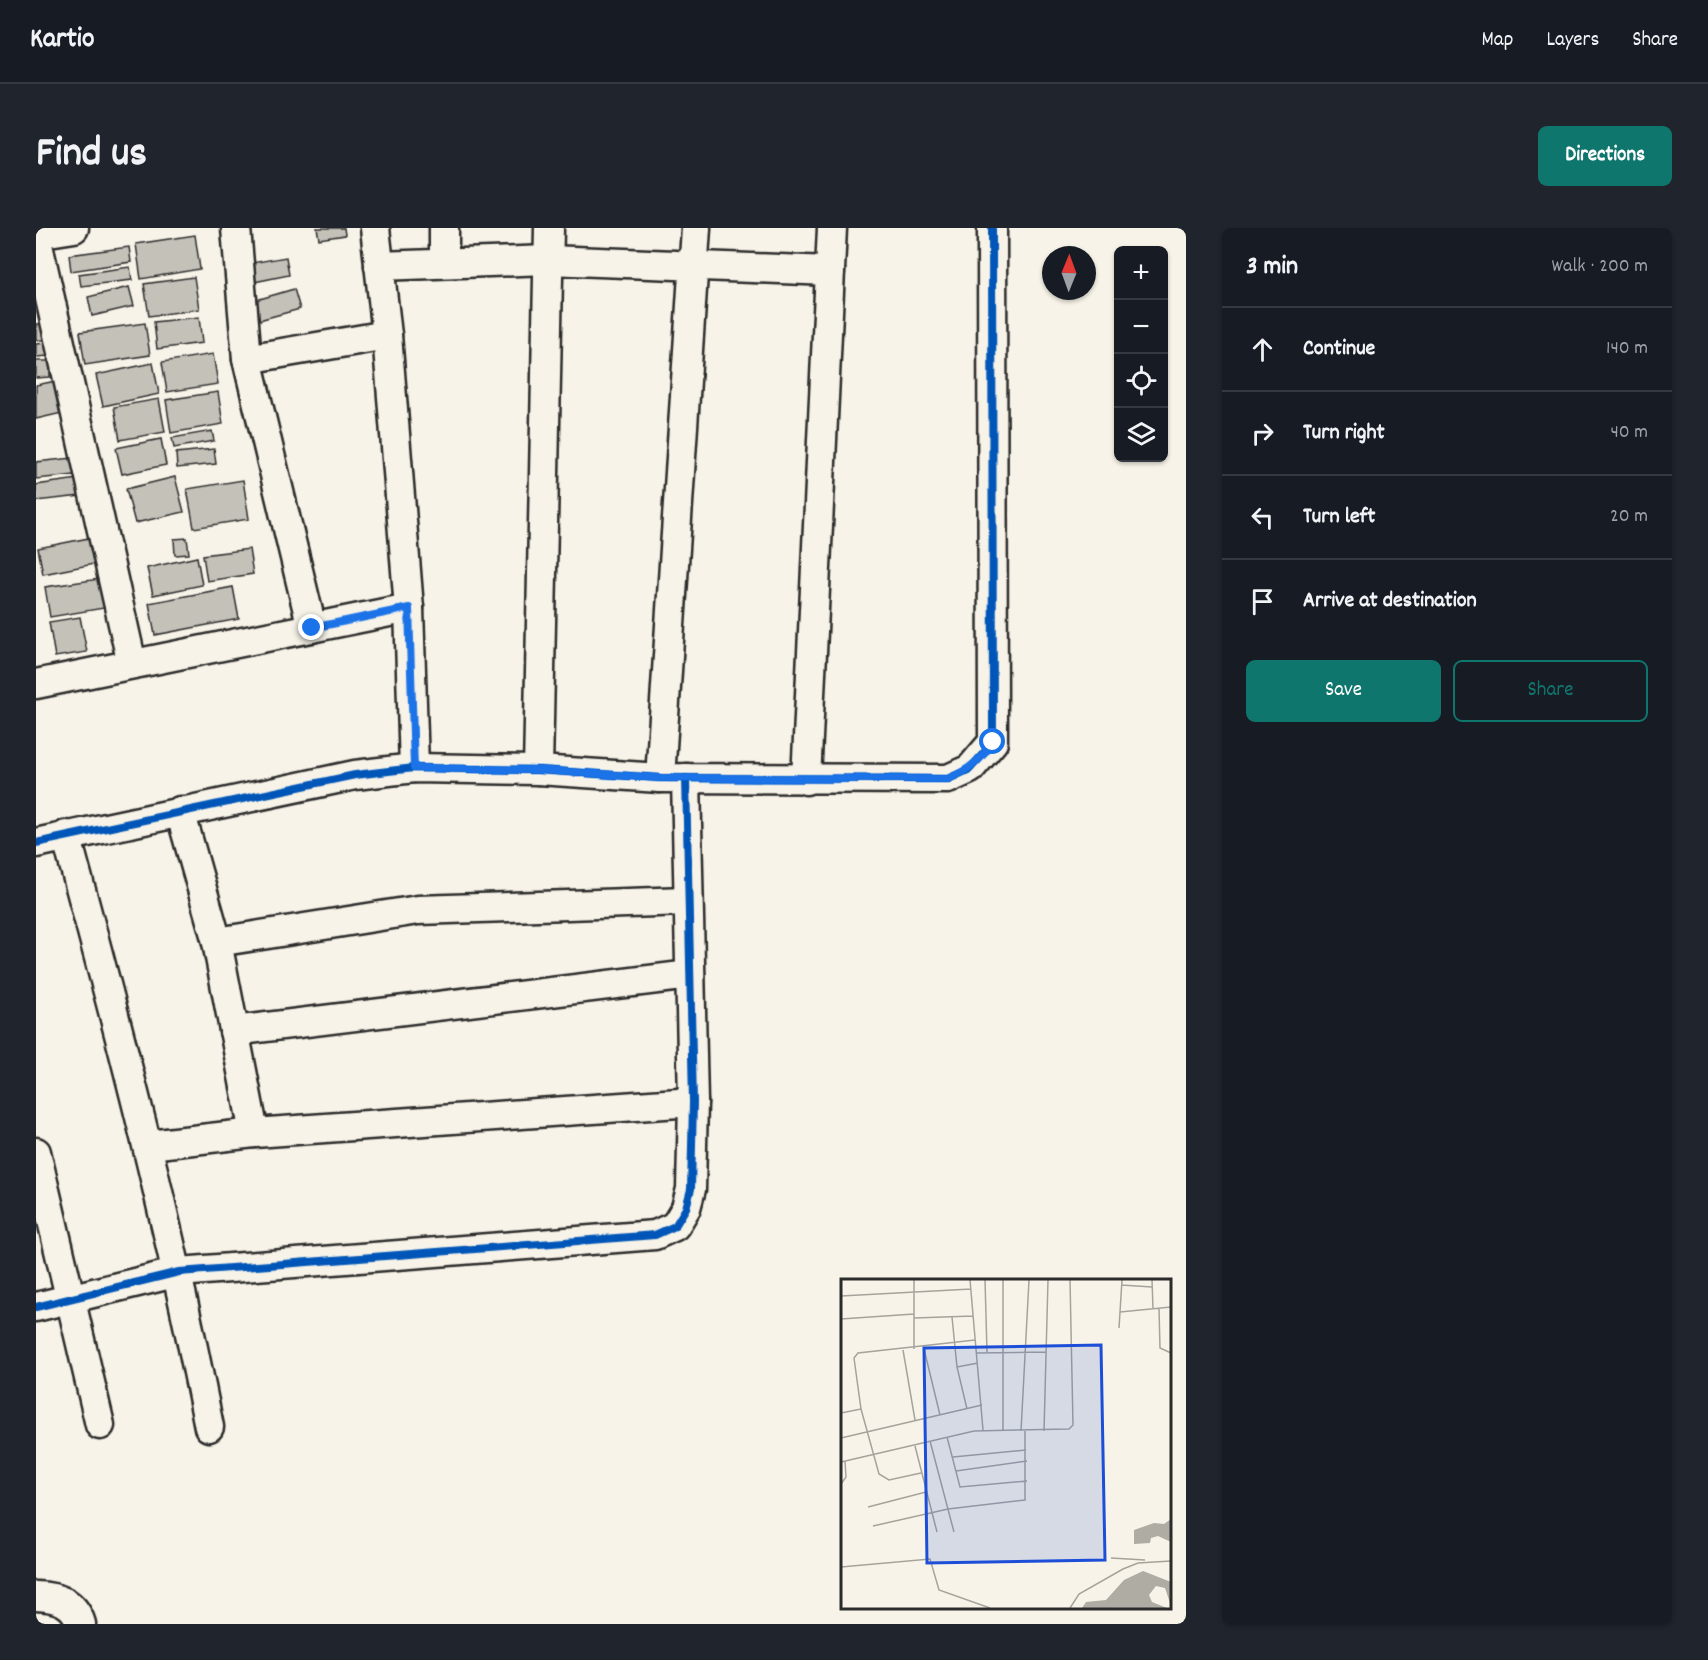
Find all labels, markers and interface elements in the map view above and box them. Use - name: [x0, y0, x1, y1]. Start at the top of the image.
- text: Kartio: [30, 21, 94, 61]
- text: Map: [1482, 26, 1513, 56]
- text: Layers: [1546, 26, 1599, 56]
- text: Share: [1632, 26, 1678, 56]
- text: Find us: [36, 126, 147, 186]
- button: Directions: [1538, 126, 1672, 186]
- north arrow: [1042, 246, 1096, 300]
- map controls: [1114, 246, 1168, 462]
- button: +: [1114, 246, 1168, 300]
- text: 3 min: [1246, 249, 1298, 286]
- text: Walk · 200 m: [1552, 253, 1648, 281]
- button: −: [1114, 300, 1168, 354]
- icon: ahead: [1246, 333, 1279, 366]
- text: Continue: [1303, 334, 1375, 365]
- text: 140 m: [1606, 335, 1648, 363]
- button: locate: [1114, 354, 1168, 408]
- button: layers: [1114, 408, 1168, 462]
- icon: right: [1246, 417, 1279, 450]
- text: Turn right: [1303, 418, 1385, 449]
- text: 40 m: [1610, 419, 1648, 447]
- icon: left: [1246, 501, 1279, 534]
- text: Turn left: [1303, 502, 1375, 533]
- text: 20 m: [1610, 503, 1648, 531]
- icon: arrive: [1246, 585, 1279, 618]
- text: Arrive at destination: [1303, 586, 1477, 617]
- route end: [298, 614, 324, 640]
- button: Save: [1246, 660, 1441, 722]
- button: Share: [1453, 660, 1648, 722]
- route start: [979, 728, 1005, 754]
- inset map: [841, 1279, 1171, 1609]

